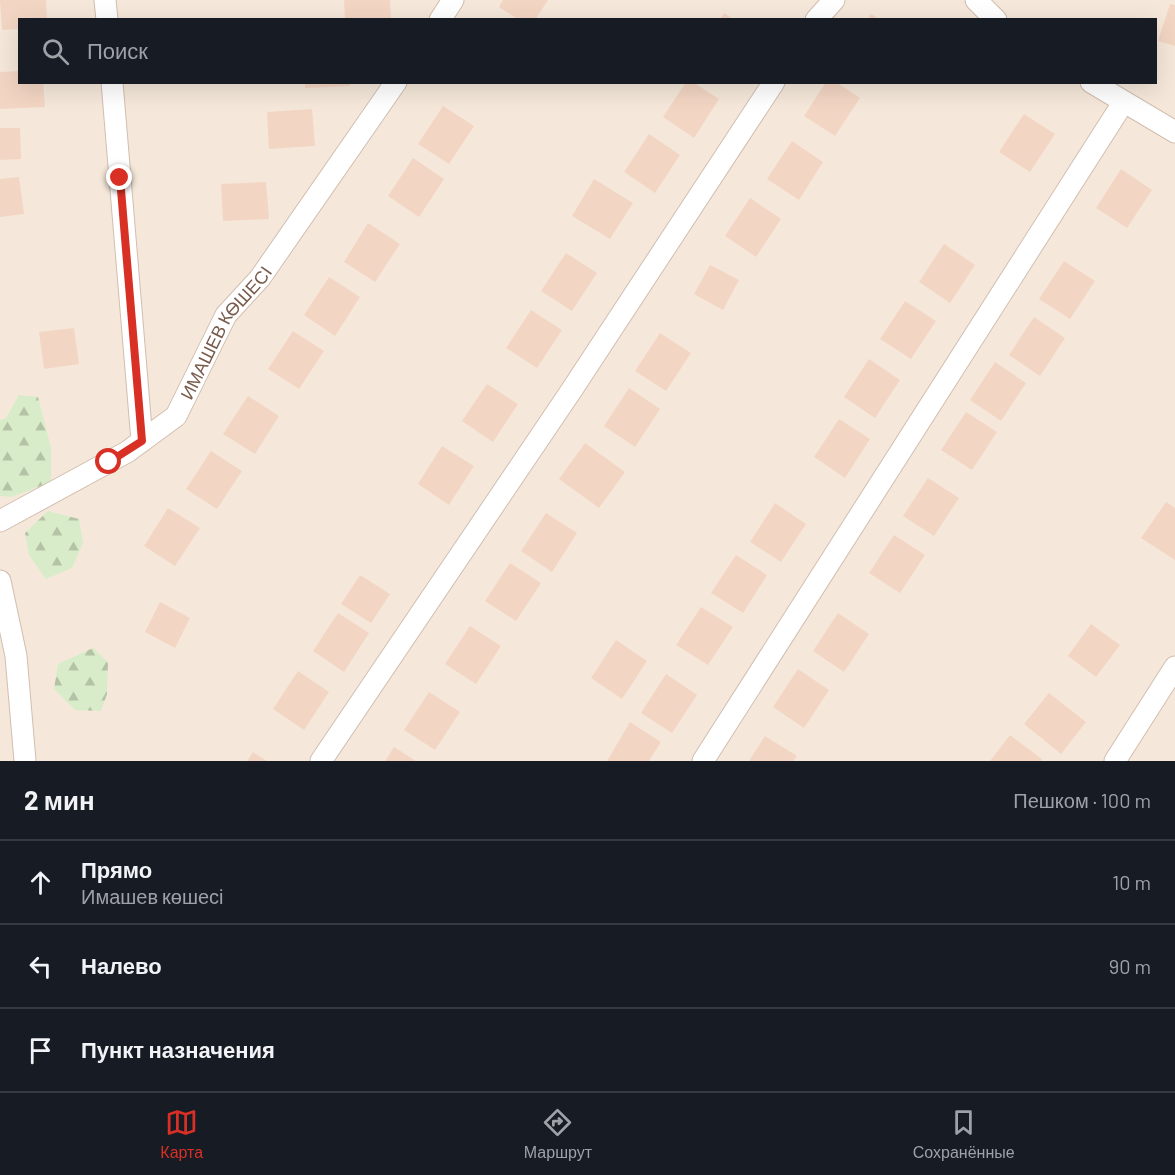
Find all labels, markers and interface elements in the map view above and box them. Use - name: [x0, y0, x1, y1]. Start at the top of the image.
- search box: [18, 18, 1157, 84]
- icon: search: [39, 35, 72, 68]
- text: Поиск: [87, 37, 148, 63]
- route end: [106, 164, 132, 190]
- street label: ИМАШЕВ КӨШЕСІ: [175, 262, 276, 403]
- route start: [95, 448, 121, 474]
- text: 2 мин: [24, 784, 95, 815]
- text: Пешком · 100 m: [1013, 788, 1151, 812]
- text: Прямо: [81, 856, 152, 882]
- icon: ahead: [24, 866, 57, 899]
- text: 10 m: [1112, 870, 1151, 894]
- text: Имашев көшесі: [81, 884, 224, 908]
- icon: left: [24, 950, 57, 983]
- text: Налево: [81, 952, 162, 978]
- text: 90 m: [1109, 954, 1151, 978]
- icon: arrive: [24, 1034, 57, 1067]
- text: Пункт назначения: [81, 1036, 275, 1062]
- tab: Карта: [160, 1106, 203, 1162]
- tab: Маршрут: [524, 1106, 592, 1162]
- tab: Сохранённые: [913, 1106, 1015, 1162]

